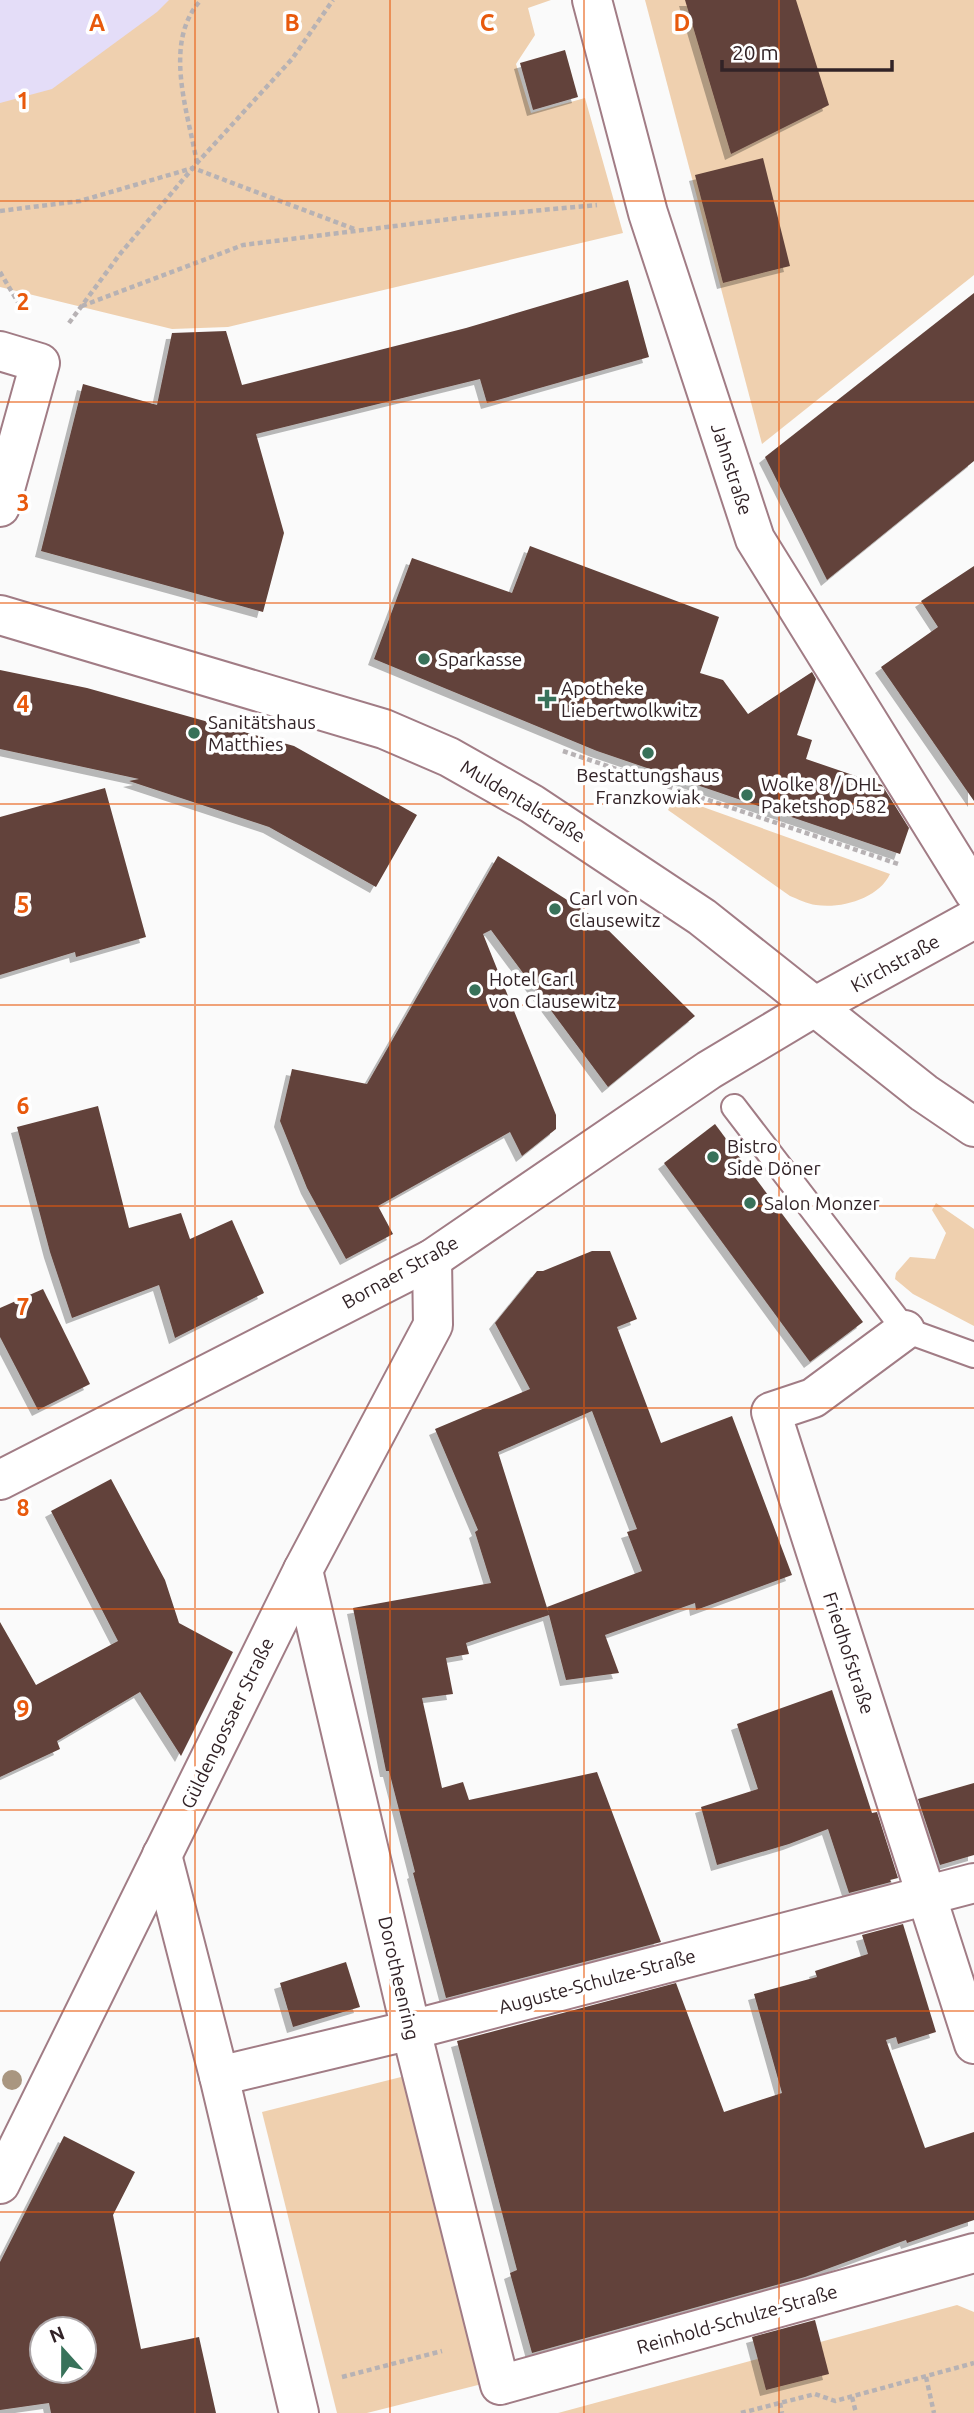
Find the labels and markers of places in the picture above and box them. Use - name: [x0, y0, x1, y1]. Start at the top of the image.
- place label: Sparkasse: [438, 648, 522, 670]
- marker: Sparkasse: [416, 651, 432, 667]
- place label: Apotheke Liebertwolkwitz: [561, 677, 698, 721]
- marker: Apotheke Liebertwolkwitz: [539, 691, 555, 707]
- place label: Sanitätshaus Matthies: [208, 711, 316, 755]
- marker: Sanitätshaus Matthies: [186, 725, 202, 741]
- marker: Bestattungshaus Franzkowiak: [640, 745, 656, 761]
- place label: Bestattungshaus Franzkowiak: [576, 764, 720, 808]
- place label: Wolke 8 / DHL Paketshop 582: [761, 773, 887, 817]
- marker: Wolke 8 / DHL Paketshop 582: [739, 787, 755, 803]
- place label: Carl von Clausewitz: [569, 887, 661, 931]
- marker: Carl von Clausewitz: [547, 901, 563, 917]
- place label: Hotel Carl von Clausewitz: [489, 968, 616, 1012]
- marker: Hotel Carl von Clausewitz: [467, 982, 483, 998]
- place label: Bistro Side Döner: [727, 1135, 821, 1179]
- marker: Bistro Side Döner: [705, 1149, 721, 1165]
- place label: Salon Monzer: [764, 1192, 880, 1214]
- marker: Salon Monzer: [742, 1195, 758, 1211]

